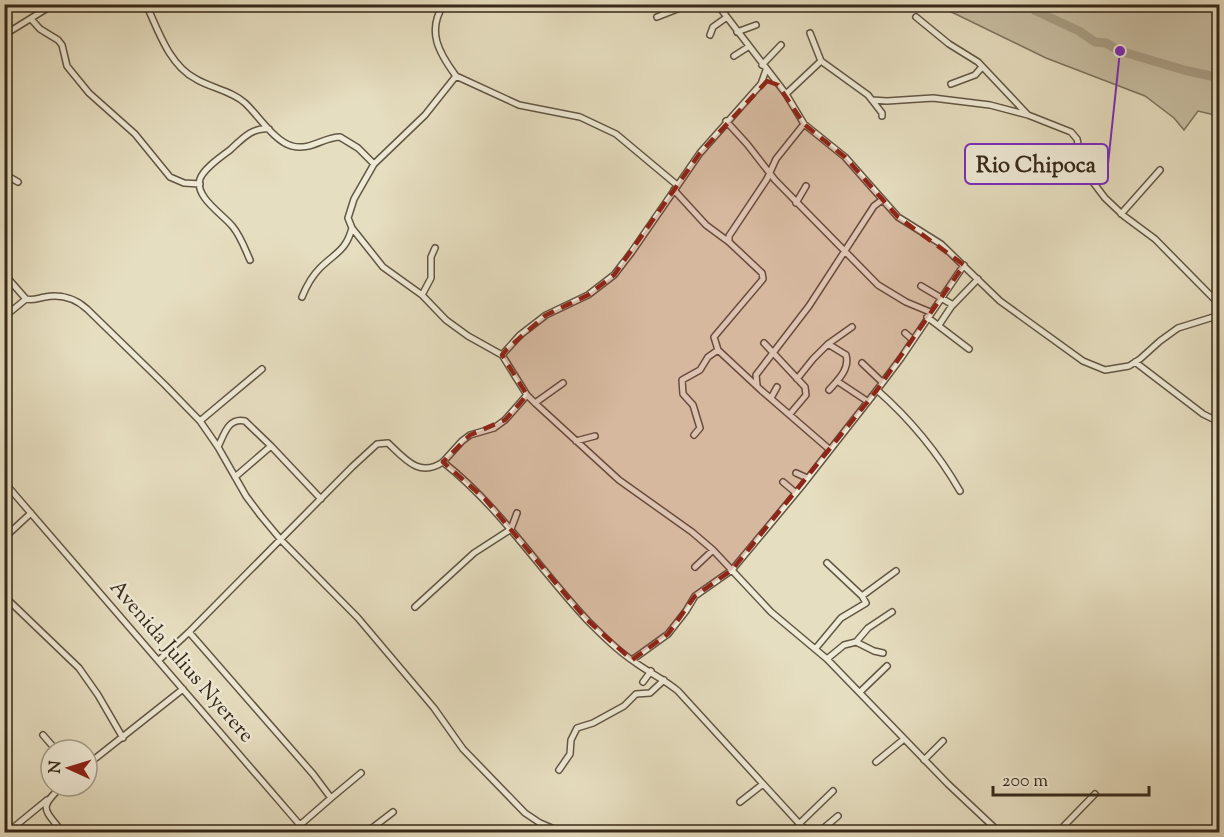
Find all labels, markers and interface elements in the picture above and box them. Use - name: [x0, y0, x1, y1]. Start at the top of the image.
- callout: Rio Chipoca: [965, 144, 1108, 184]
- text: Rio Chipoca: [976, 151, 1097, 183]
- street label: Avenida Julius Nyerere: [102, 574, 260, 750]
- north arrow: [39, 738, 99, 798]
- scale bar: [993, 759, 1149, 797]
- text: N: [45, 760, 68, 774]
- text: 200 m: [1002, 769, 1048, 795]

